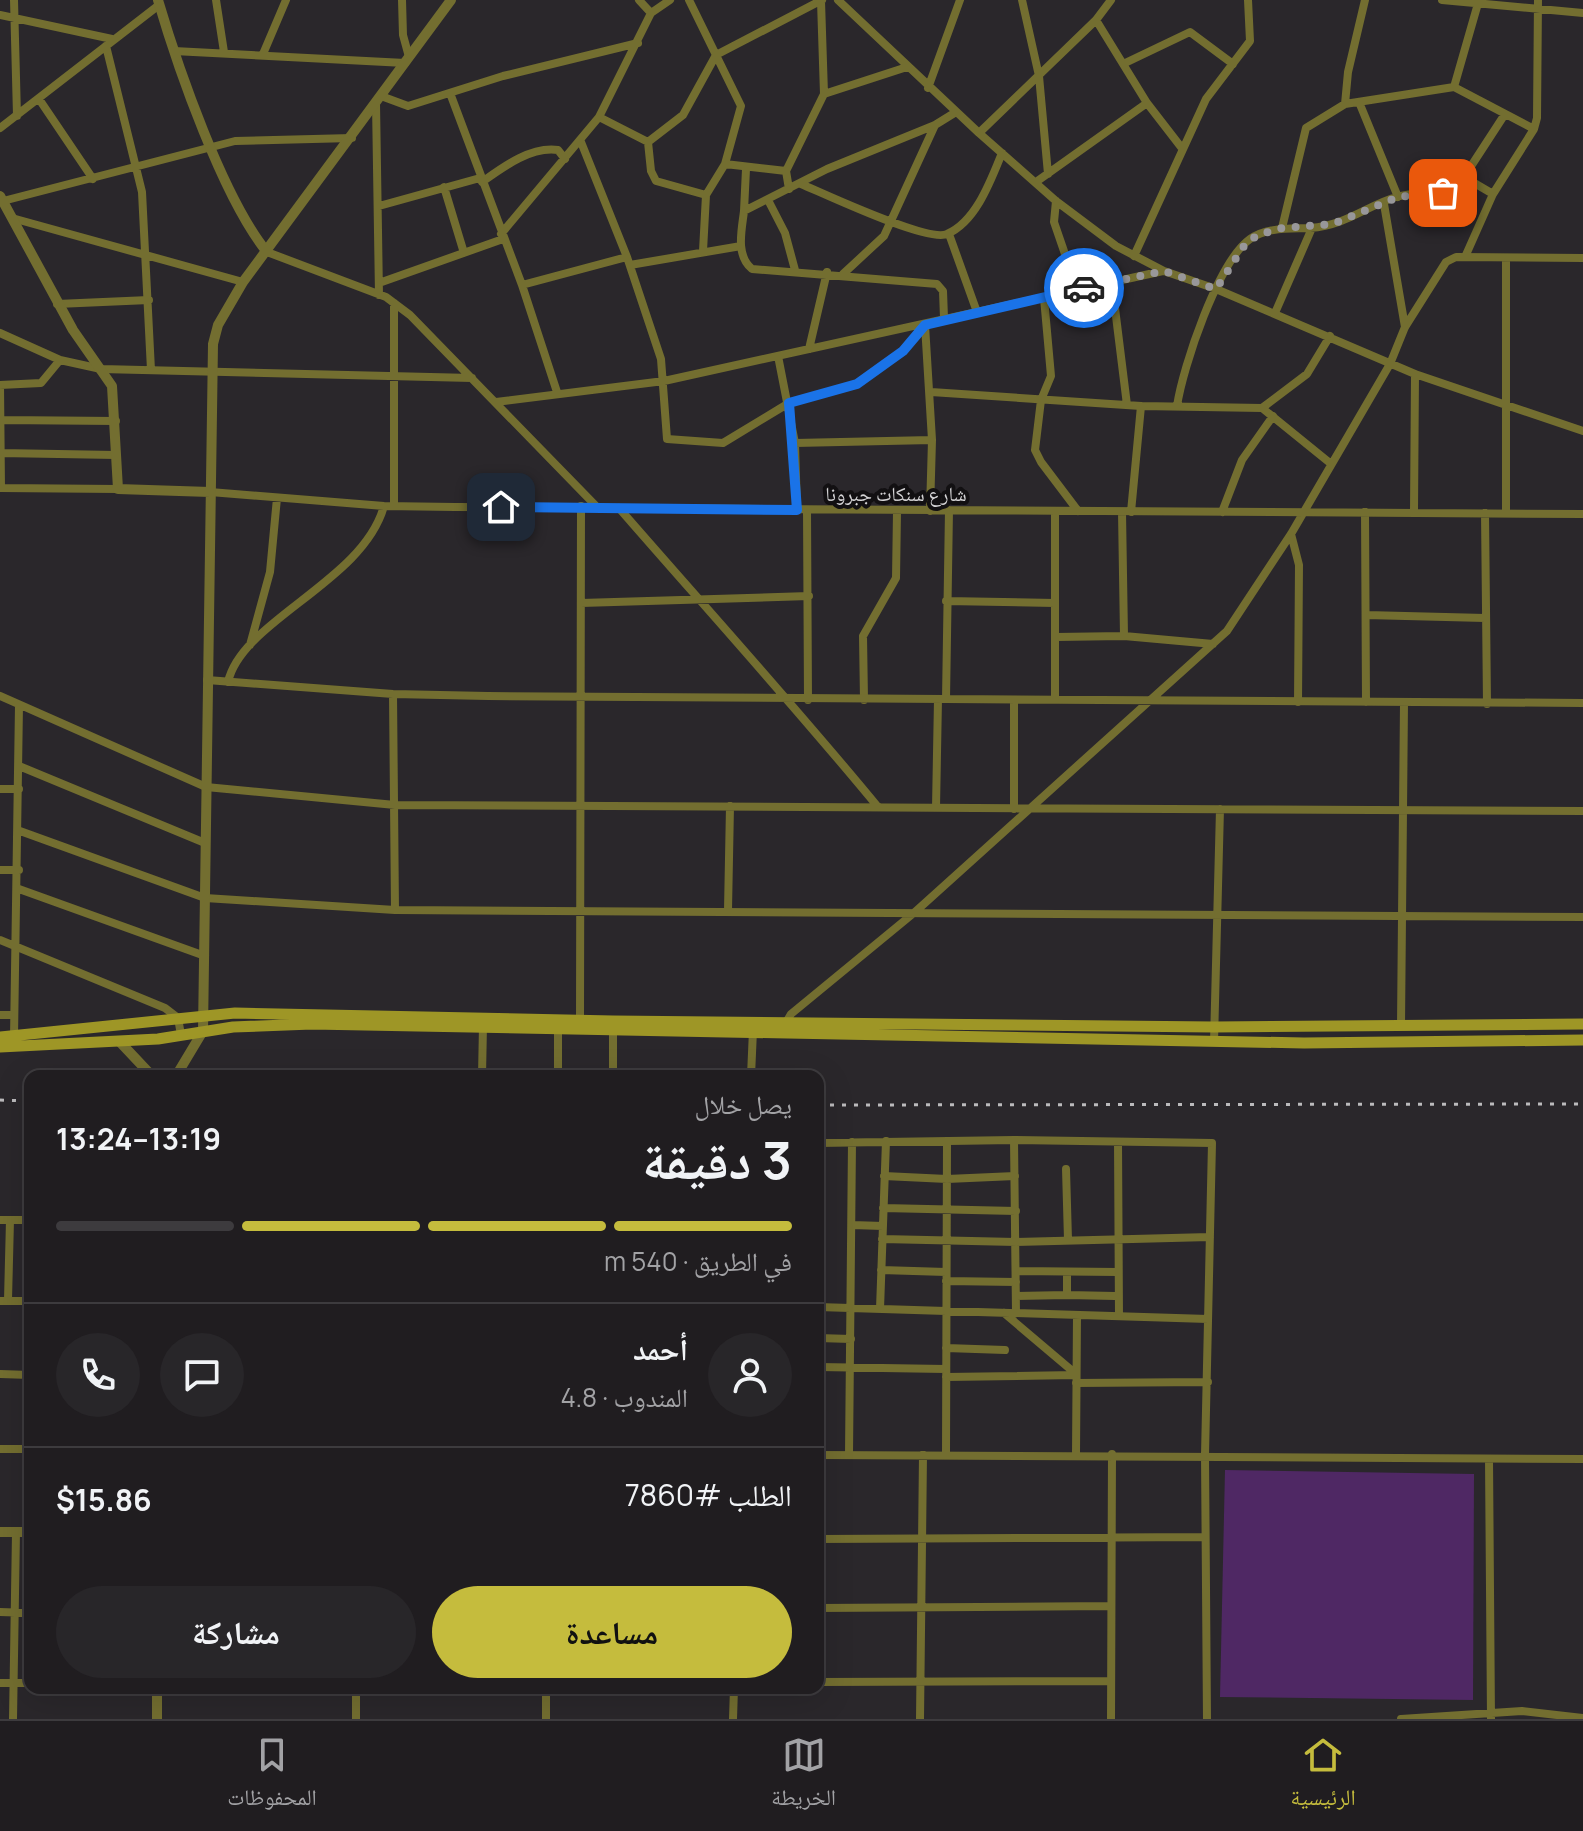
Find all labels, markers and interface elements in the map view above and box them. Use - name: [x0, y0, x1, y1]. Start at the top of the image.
- pin: [1409, 159, 1477, 227]
- icon: bag: [1421, 171, 1465, 215]
- courier: [1044, 248, 1124, 328]
- icon: car: [1062, 266, 1106, 310]
- pin: [467, 473, 535, 541]
- street label: شارع سنكات جبرونا: [825, 480, 967, 507]
- icon: home: [479, 485, 523, 529]
- text: يصل خلال: [694, 1086, 792, 1122]
- text: 13:19–13:24: [56, 1118, 221, 1159]
- text: 3 دقيقة: [642, 1124, 792, 1195]
- text: في الطريق · 540 m: [604, 1243, 792, 1279]
- text: أحمد: [633, 1328, 688, 1369]
- button: phone: [56, 1333, 140, 1417]
- button: chat: [160, 1333, 244, 1417]
- button: person: [708, 1333, 792, 1417]
- text: المندوب · 4.8: [561, 1379, 688, 1415]
- text: الطلب #7860: [625, 1474, 792, 1515]
- text: $15.86: [56, 1479, 152, 1520]
- button: مشاركة: [56, 1586, 416, 1678]
- button: مساعدة: [432, 1586, 792, 1678]
- tab: المحفوظات: [227, 1733, 317, 1819]
- tab: الخريطة: [771, 1733, 836, 1819]
- tab: الرئيسية: [1291, 1733, 1356, 1819]

